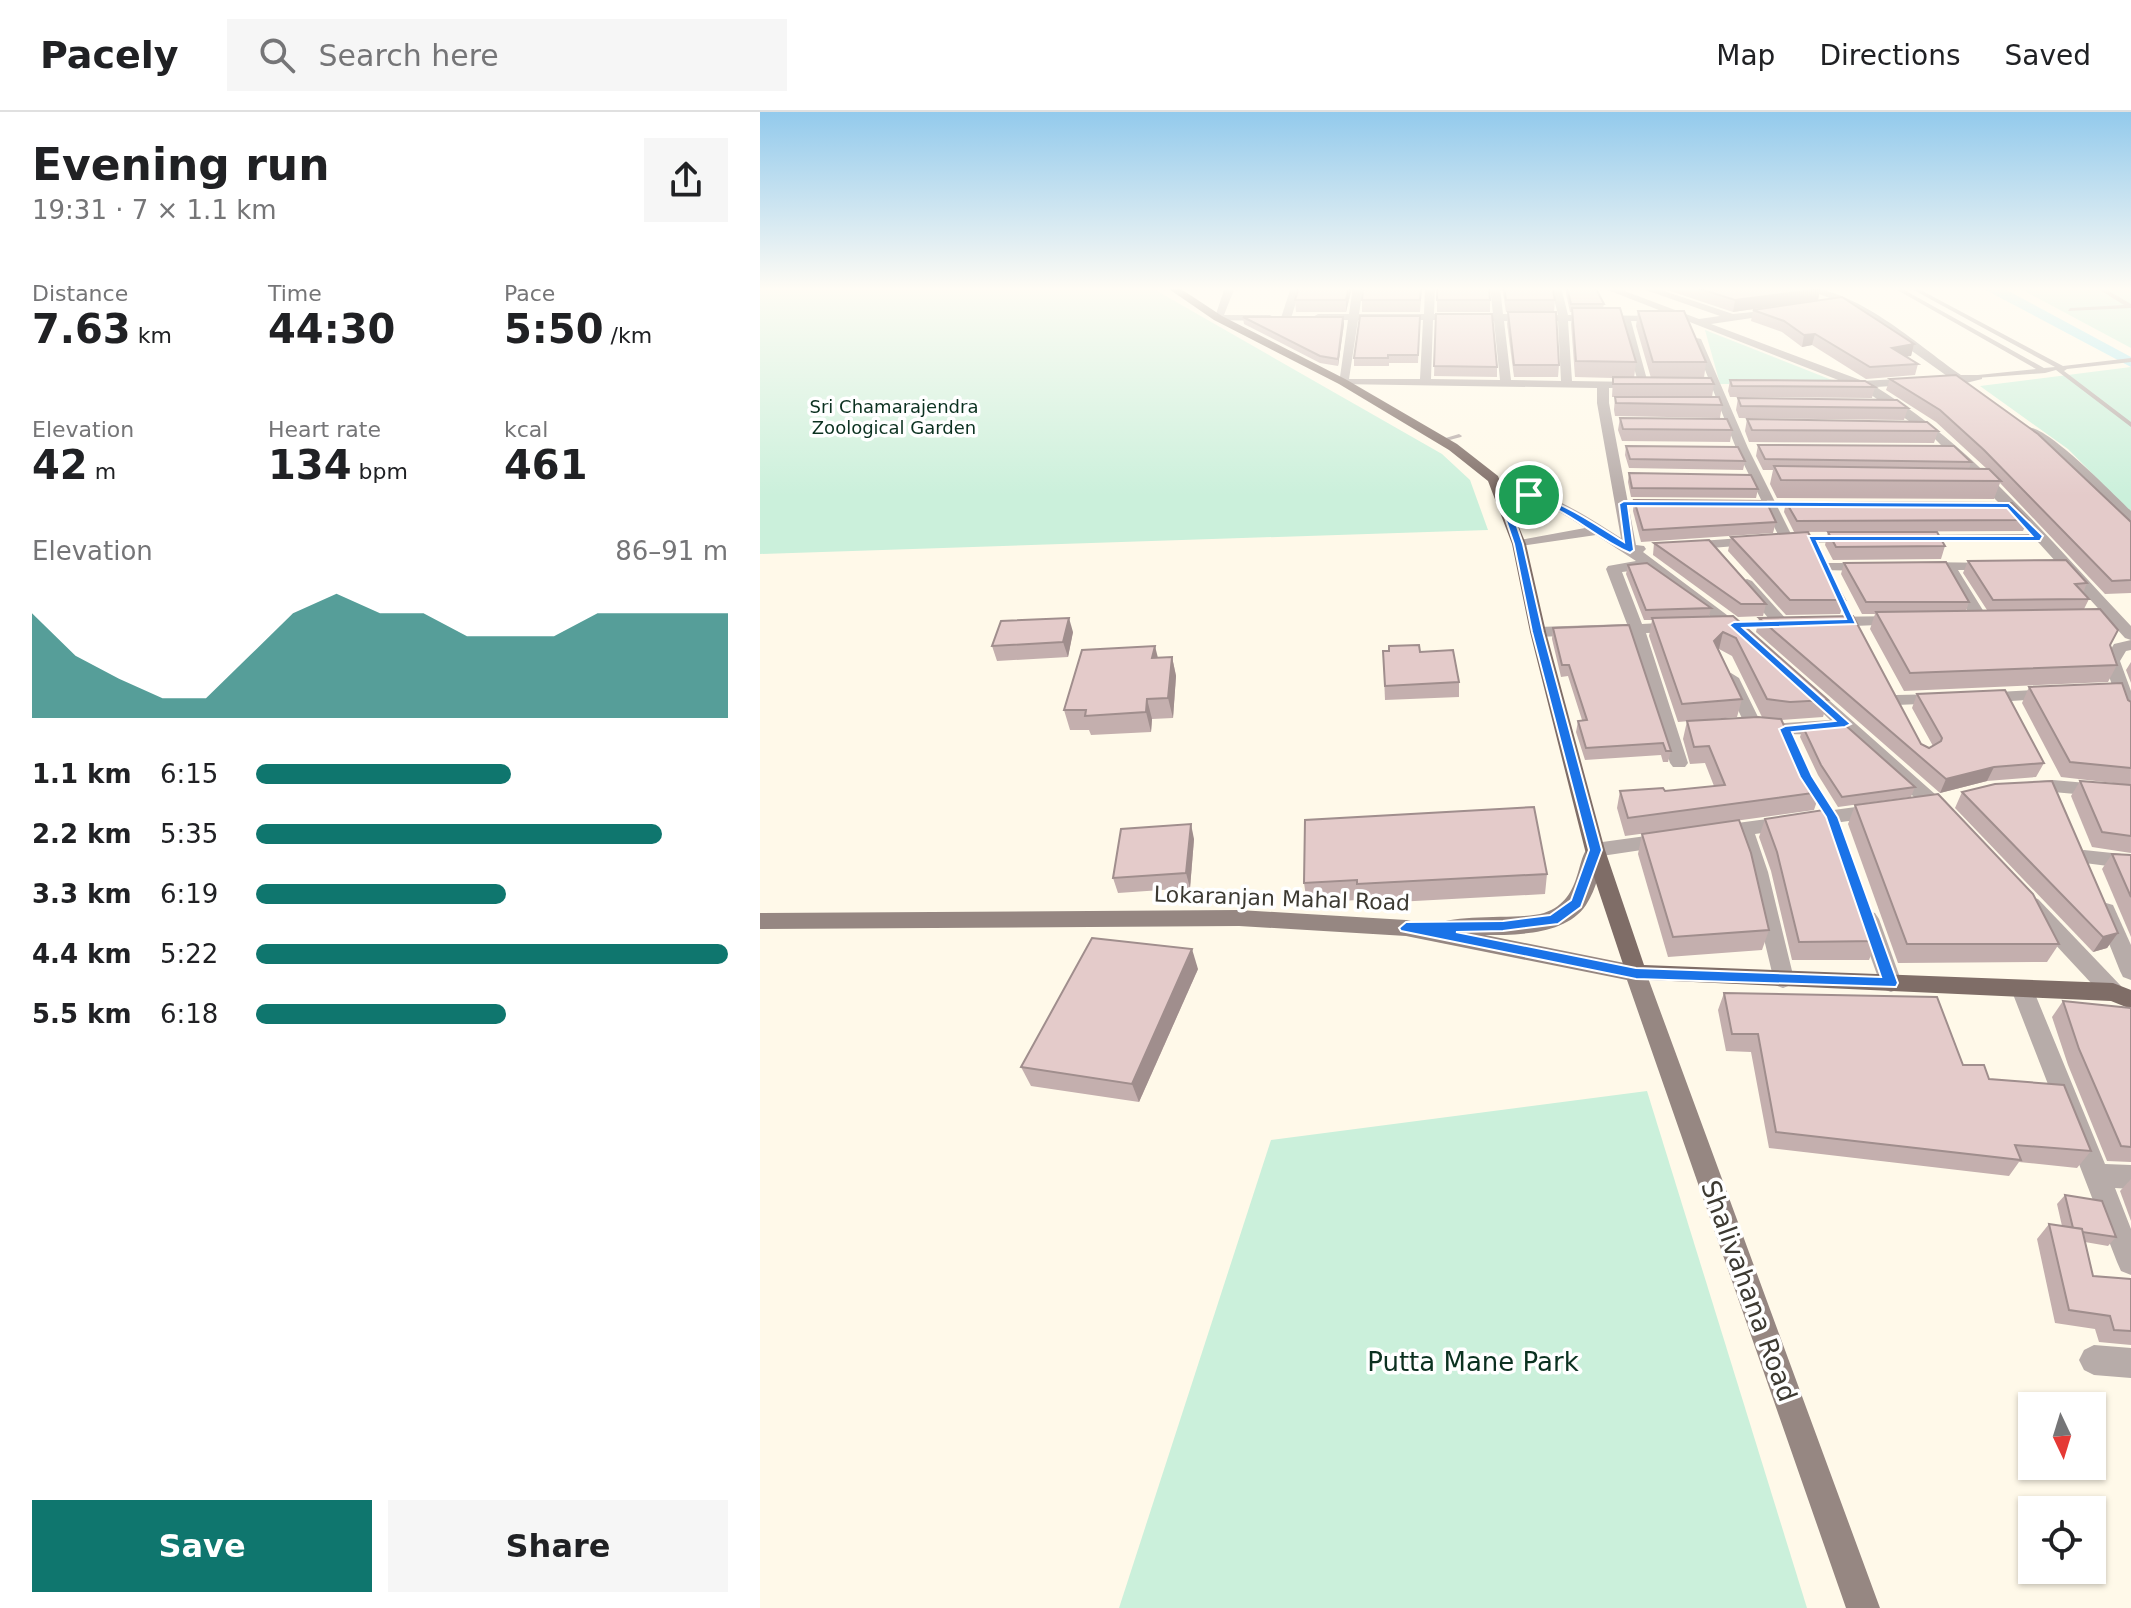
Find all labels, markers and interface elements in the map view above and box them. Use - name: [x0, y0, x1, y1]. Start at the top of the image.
- search box: [227, 19, 787, 91]
- text: Pacely: [40, 33, 179, 77]
- icon: search: [255, 33, 299, 77]
- text: Search here: [319, 38, 499, 73]
- text: Map: [1716, 39, 1775, 72]
- text: Directions: [1819, 39, 1960, 72]
- text: Saved: [2004, 39, 2091, 72]
- button: share: [644, 138, 728, 222]
- text: Evening run: [32, 139, 329, 190]
- text: 19:31 · 7 × 1.1 km: [32, 195, 277, 225]
- text: Distance: [32, 281, 128, 306]
- text: Time: [268, 281, 322, 306]
- text: Pace: [504, 281, 555, 306]
- text: 7.63: [32, 306, 131, 352]
- text: 44:30: [268, 306, 395, 352]
- text: 5:50: [504, 306, 604, 352]
- text: km: [131, 323, 172, 348]
- text: /km: [604, 323, 652, 348]
- park label: Sri Chamarajendra Zoological Garden: [810, 396, 978, 438]
- text: Elevation: [32, 417, 134, 442]
- text: Heart rate: [268, 417, 381, 442]
- text: kcal: [504, 417, 548, 442]
- text: 42: [32, 442, 88, 488]
- text: 134: [268, 442, 352, 488]
- text: 461: [504, 442, 588, 488]
- text: m: [88, 459, 116, 484]
- text: bpm: [352, 459, 408, 484]
- pin: [1495, 461, 1563, 529]
- icon: arrive: [1507, 473, 1551, 517]
- text: Elevation: [32, 536, 153, 566]
- text: 86–91 m: [615, 536, 728, 566]
- text: 1.1 km: [32, 759, 132, 789]
- text: 6:15: [160, 759, 218, 789]
- text: 2.2 km: [32, 819, 132, 849]
- text: 5:35: [160, 819, 218, 849]
- text: 3.3 km: [32, 879, 132, 909]
- text: 6:19: [160, 879, 218, 909]
- street label: Lokaranjan Mahal Road: [1153, 882, 1411, 915]
- text: 4.4 km: [32, 939, 132, 969]
- text: 5:22: [160, 939, 218, 969]
- text: 5.5 km: [32, 999, 132, 1029]
- text: 6:18: [160, 999, 218, 1029]
- street label: Shalivahana Road: [1695, 1176, 1803, 1406]
- park label: Putta Mane Park: [1367, 1347, 1579, 1377]
- north arrow: [2018, 1392, 2106, 1480]
- map controls: [2018, 1392, 2106, 1584]
- button: locate: [2018, 1496, 2106, 1584]
- button: Save: [32, 1500, 372, 1592]
- button: Share: [388, 1500, 728, 1592]

